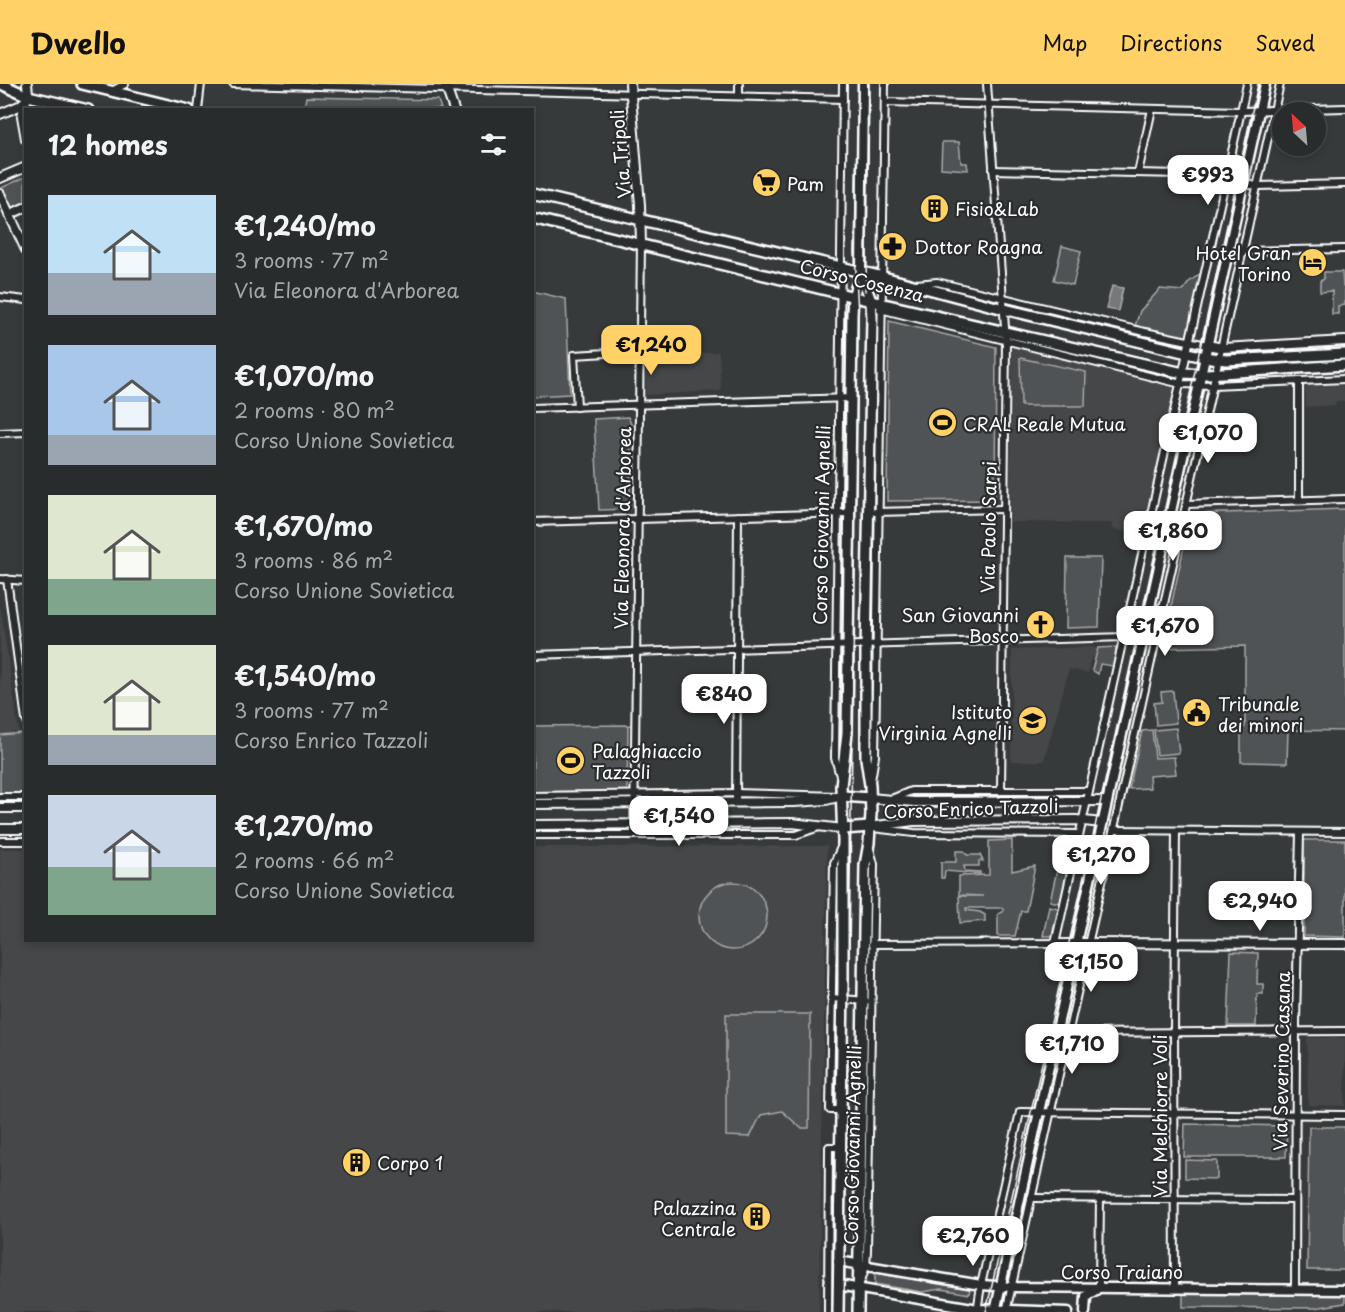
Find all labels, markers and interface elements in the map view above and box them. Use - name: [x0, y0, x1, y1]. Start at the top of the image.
- text: Dwello: [30, 21, 126, 64]
- text: Map: [1042, 26, 1087, 58]
- text: Directions: [1120, 26, 1222, 58]
- text: Saved: [1255, 26, 1315, 58]
- north arrow: [1272, 102, 1326, 156]
- map controls: [1272, 102, 1326, 156]
- street label: Via Tripoli: [603, 108, 637, 200]
- text: 12 homes: [48, 125, 168, 164]
- icon: filters: [477, 128, 510, 161]
- pin: €993: [1172, 155, 1244, 206]
- text: €993: [1182, 159, 1234, 189]
- supermarket icon: Pam: [750, 167, 782, 199]
- place label: Pam: [787, 170, 824, 197]
- building icon: Fisio&Lab: [918, 192, 950, 224]
- place label: Fisio&Lab: [955, 195, 1039, 222]
- text: €1,240/mo: [234, 206, 376, 245]
- icon: home: [96, 219, 168, 291]
- pharmacy icon: Dottor Roagna: [877, 230, 909, 262]
- place label: Dottor Roagna: [914, 233, 1043, 260]
- place label: Hotel Gran Torino: [1196, 239, 1291, 287]
- text: 3 rooms · 77 m²: [234, 245, 389, 275]
- hotel icon: Hotel Gran Torino: [1296, 246, 1328, 278]
- street label: Corso Cosenza: [797, 251, 928, 309]
- text: Via Eleonora d'Arborea: [234, 275, 459, 305]
- pin: €1,240: [602, 325, 700, 376]
- text: €1,240: [615, 329, 687, 359]
- text: €1,070/mo: [234, 356, 374, 395]
- icon: home: [96, 369, 168, 441]
- text: 2 rooms · 80 m²: [234, 395, 395, 425]
- sports icon: CRAL Reale Mutua: [926, 407, 958, 439]
- place label: CRAL Reale Mutua: [963, 410, 1126, 437]
- pin: €1,070: [1159, 413, 1257, 464]
- text: €1,070: [1173, 417, 1243, 447]
- text: Corso Unione Sovietica: [234, 425, 454, 455]
- street label: Corso Giovanni Agnelli: [806, 425, 836, 625]
- street label: Via Eleonora d'Arborea: [607, 426, 637, 630]
- street label: Via Paolo Sarpi: [973, 461, 1003, 593]
- text: €1,670/mo: [234, 506, 373, 545]
- pin: €1,860: [1124, 511, 1222, 562]
- text: €1,860: [1138, 515, 1208, 545]
- icon: home: [96, 519, 168, 591]
- text: 3 rooms · 86 m²: [234, 545, 393, 575]
- text: Corso Unione Sovietica: [234, 575, 454, 605]
- place label: San Giovanni Bosco: [902, 601, 1019, 649]
- pin: €1,670: [1116, 606, 1214, 657]
- church icon: San Giovanni Bosco: [1024, 608, 1056, 640]
- text: €1,670: [1130, 610, 1200, 640]
- text: €1,540/mo: [234, 656, 376, 695]
- icon: home: [96, 669, 168, 741]
- pin: €840: [688, 674, 760, 725]
- text: €840: [696, 678, 752, 708]
- place label: Tribunale dei minori: [1218, 690, 1304, 738]
- text: 3 rooms · 77 m²: [234, 695, 389, 725]
- public building icon: Tribunale dei minori: [1181, 697, 1213, 729]
- place label: Istituto Virginia Agnelli: [878, 698, 1012, 746]
- school or university icon: Istituto Virginia Agnelli: [1017, 705, 1049, 737]
- text: Corso Enrico Tazzoli: [234, 725, 428, 755]
- place label: Palaghiaccio Tazzoli: [592, 737, 702, 785]
- sports icon: Palaghiaccio Tazzoli: [555, 744, 587, 776]
- street label: Corso Enrico Tazzoli: [883, 791, 1059, 825]
- pin: €1,540: [630, 796, 728, 847]
- text: €1,540: [643, 800, 715, 830]
- text: €1,270/mo: [234, 806, 373, 845]
- icon: home: [96, 819, 168, 891]
- pin: €1,270: [1052, 835, 1150, 886]
- text: €1,270: [1066, 839, 1136, 869]
- text: 2 rooms · 66 m²: [234, 845, 394, 875]
- text: Corso Unione Sovietica: [234, 875, 454, 905]
- pin: €2,940: [1211, 881, 1309, 932]
- text: €2,940: [1223, 885, 1297, 915]
- pin: €1,150: [1042, 942, 1140, 993]
- text: €1,150: [1059, 946, 1123, 976]
- street label: Via Severino Casana: [1266, 970, 1296, 1151]
- pin: €1,710: [1023, 1024, 1121, 1075]
- text: €1,710: [1040, 1028, 1104, 1058]
- street label: Via Melchiorre Voli: [1146, 1034, 1173, 1198]
- street label: Corso Giovanni Agnelli: [837, 1045, 867, 1245]
- building icon: Corpo 1: [340, 1146, 372, 1178]
- place label: Corpo 1: [377, 1149, 443, 1176]
- place label: Palazzina Centrale: [653, 1194, 737, 1242]
- building icon: Palazzina Centrale: [741, 1201, 773, 1233]
- pin: €2,760: [924, 1216, 1022, 1267]
- text: €2,760: [936, 1220, 1010, 1250]
- street label: Corso Traiano: [1061, 1258, 1183, 1285]

